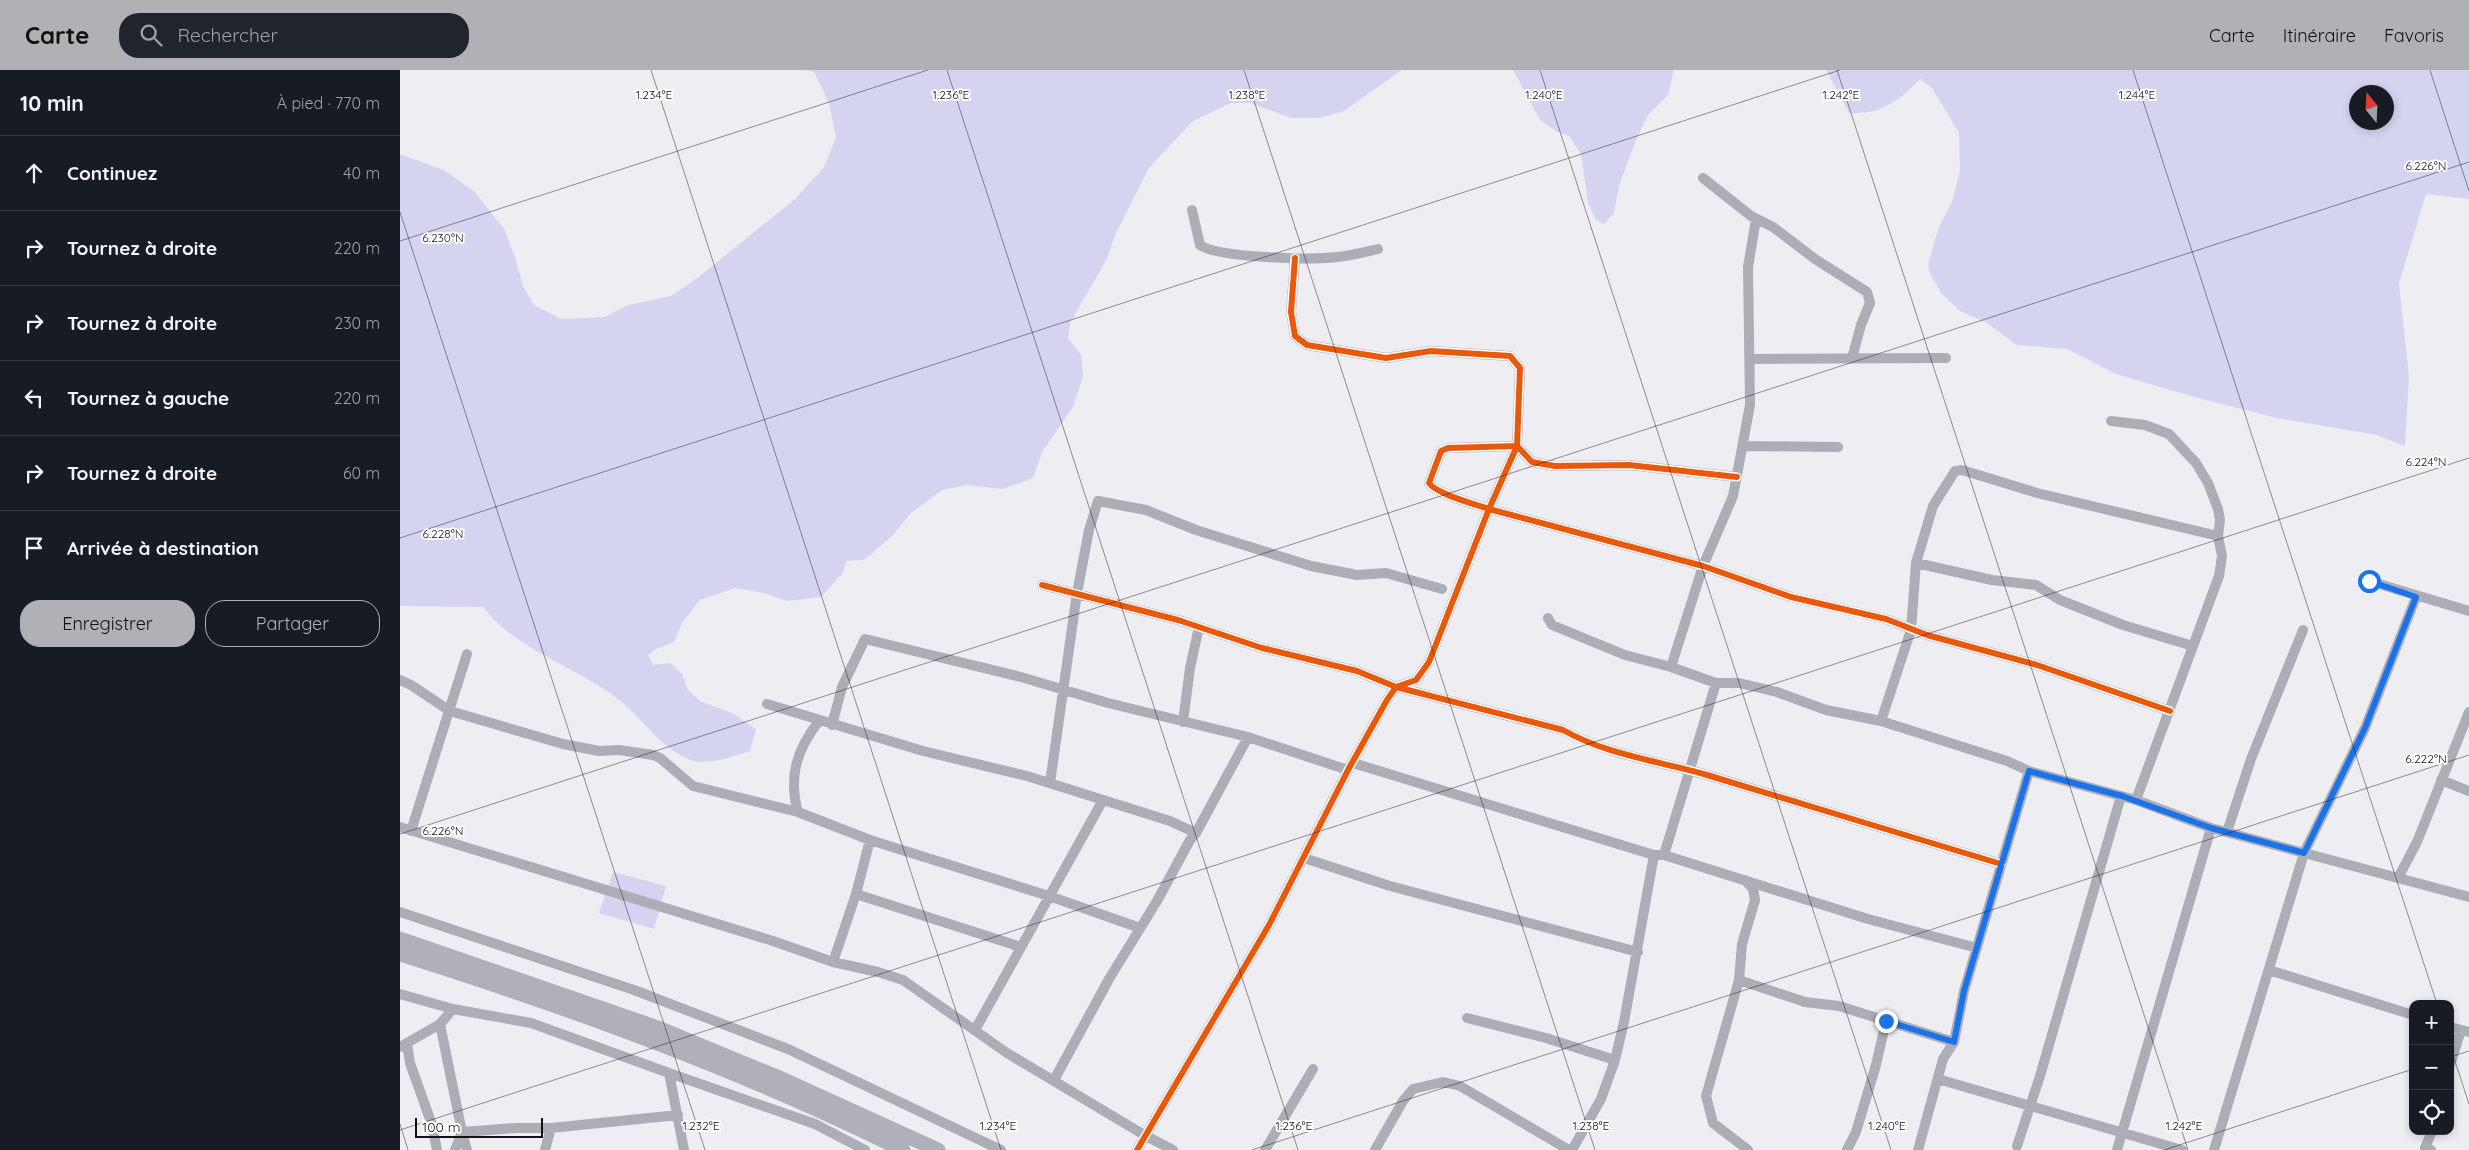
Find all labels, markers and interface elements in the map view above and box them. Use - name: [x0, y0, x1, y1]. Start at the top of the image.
- search box: [119, 13, 469, 58]
- text: Carte: [25, 20, 89, 50]
- icon: search: [137, 21, 165, 49]
- text: Rechercher: [177, 23, 278, 47]
- text: Carte: [2209, 24, 2255, 47]
- text: Itinéraire: [2283, 24, 2356, 47]
- text: Favoris: [2384, 24, 2444, 47]
- north arrow: [2349, 85, 2394, 130]
- text: 1.234°E: [636, 87, 673, 102]
- text: 1.236°E: [933, 87, 970, 102]
- text: 1.238°E: [1229, 87, 1266, 102]
- text: 1.240°E: [1525, 87, 1563, 102]
- text: 1.242°E: [1823, 87, 1860, 102]
- text: 1.244°E: [2119, 87, 2155, 102]
- text: 10 min: [20, 90, 84, 116]
- text: À pied · 770 m: [277, 93, 380, 113]
- text: 6.226°N: [2405, 158, 2447, 173]
- icon: ahead: [20, 159, 48, 187]
- text: Continuez: [67, 161, 157, 185]
- text: 40 m: [343, 163, 380, 183]
- text: 6.230°N: [422, 230, 464, 245]
- icon: right: [20, 234, 48, 262]
- text: Tournez à droite: [67, 236, 217, 260]
- text: 220 m: [334, 238, 380, 258]
- icon: right: [20, 309, 48, 337]
- text: Tournez à droite: [67, 311, 217, 335]
- text: 230 m: [334, 313, 380, 333]
- icon: left: [20, 384, 48, 412]
- text: Tournez à gauche: [67, 386, 229, 410]
- text: 220 m: [334, 388, 380, 408]
- text: 6.224°N: [2406, 454, 2446, 469]
- icon: right: [20, 459, 48, 487]
- text: Tournez à droite: [67, 461, 217, 485]
- text: 60 m: [343, 463, 380, 483]
- text: 6.228°N: [422, 526, 464, 541]
- icon: arrive: [20, 534, 48, 562]
- text: Arrivée à destination: [67, 536, 259, 560]
- route start: [2358, 570, 2381, 593]
- button: Enregistrer: [20, 600, 195, 647]
- button: Partager: [205, 600, 380, 647]
- text: 6.222°N: [2405, 751, 2447, 766]
- text: 6.226°N: [422, 823, 464, 838]
- map controls: [2409, 1000, 2454, 1135]
- button: +: [2409, 1000, 2454, 1045]
- route end: [1875, 1010, 1898, 1033]
- button: −: [2409, 1045, 2454, 1090]
- button: locate: [2409, 1090, 2454, 1135]
- scale bar: [415, 1115, 542, 1138]
- text: 100 m: [422, 1118, 460, 1136]
- text: 1.232°E: [683, 1118, 720, 1133]
- text: 1.234°E: [980, 1118, 1017, 1133]
- text: 1.236°E: [1276, 1118, 1313, 1133]
- text: 1.238°E: [1573, 1118, 1610, 1133]
- text: 1.240°E: [1868, 1118, 1906, 1133]
- text: 1.242°E: [2166, 1118, 2203, 1133]

